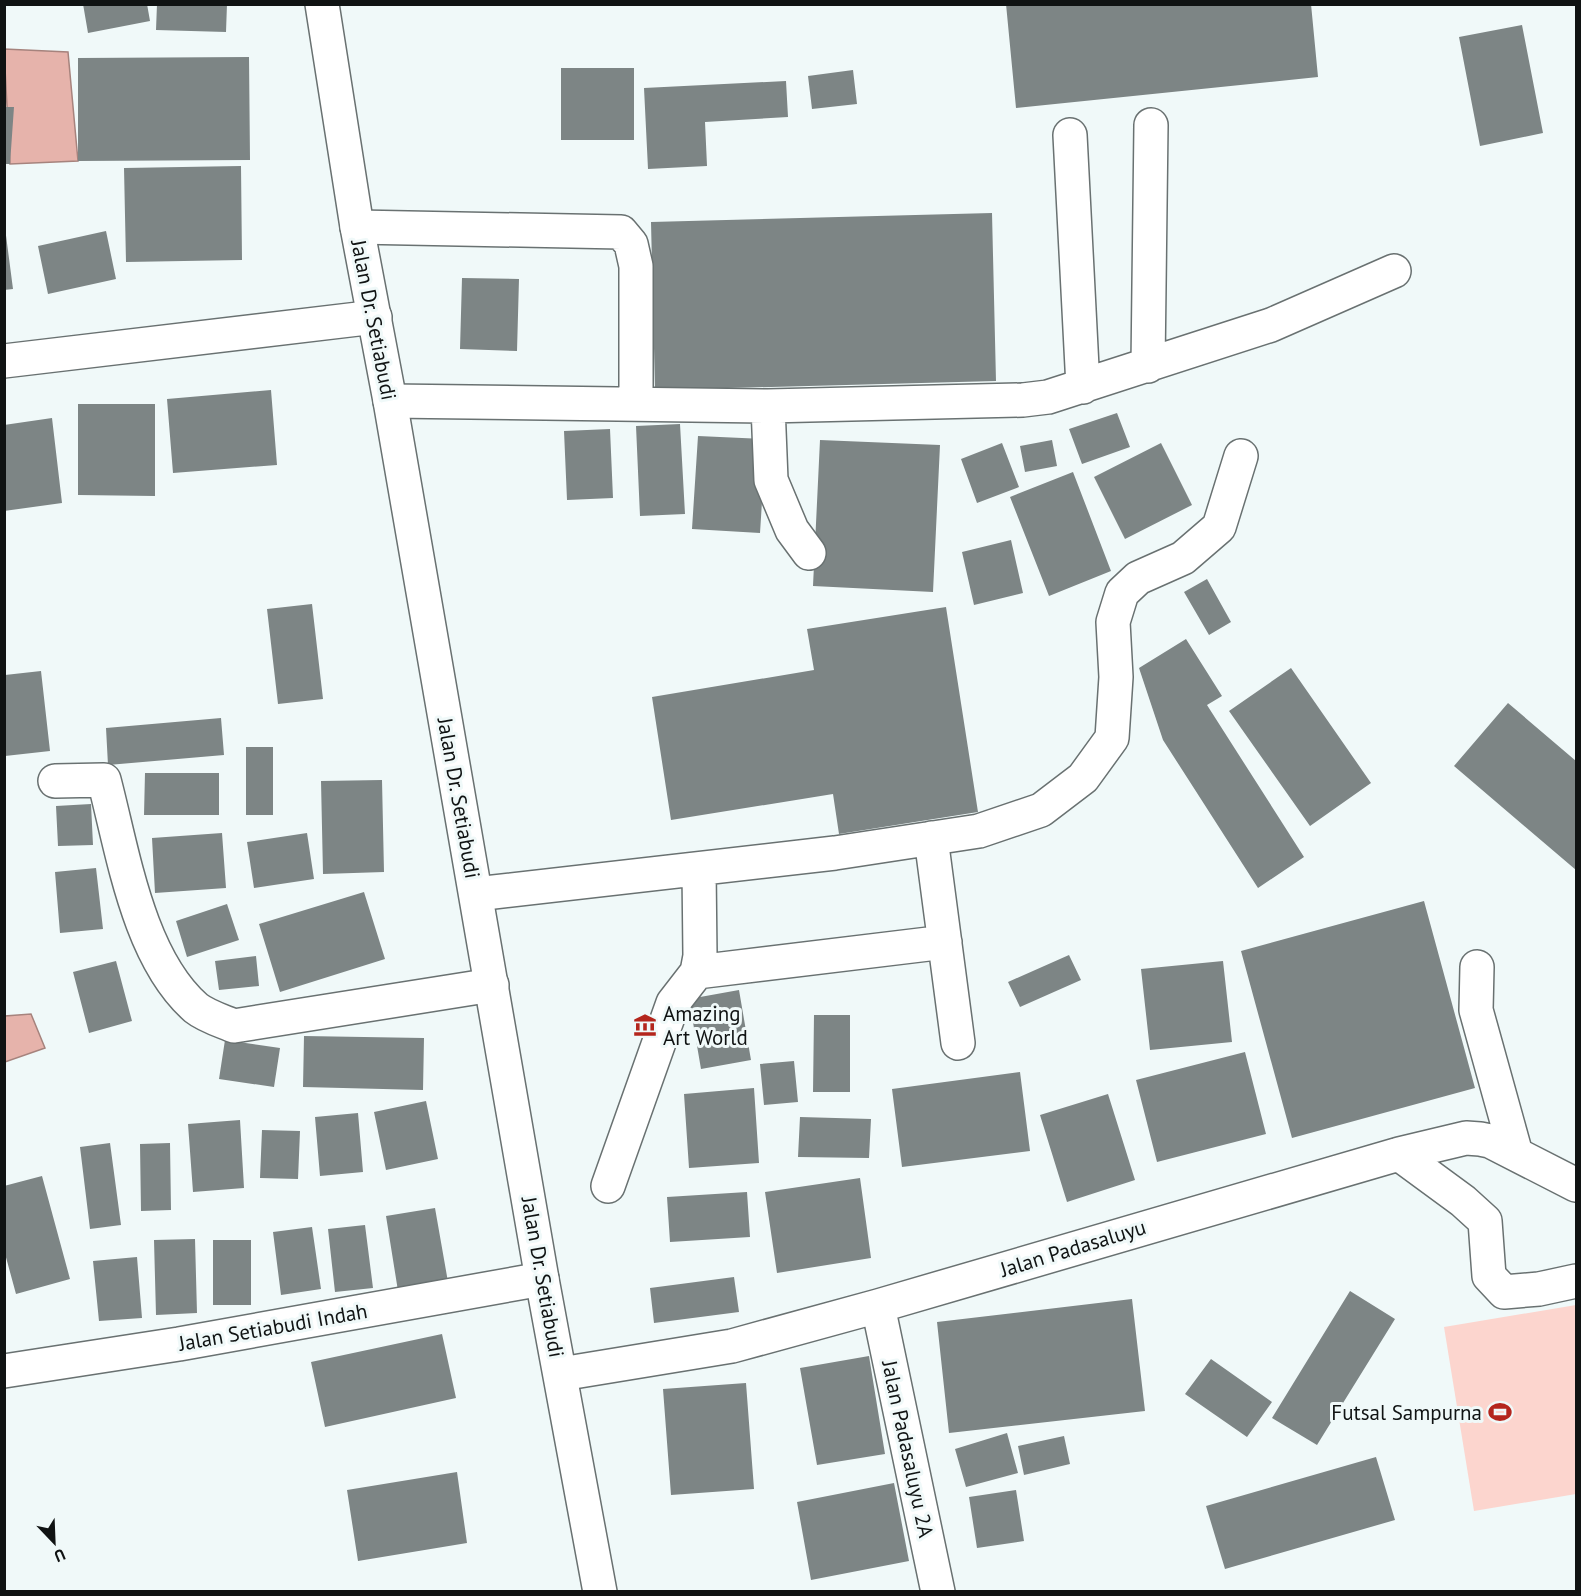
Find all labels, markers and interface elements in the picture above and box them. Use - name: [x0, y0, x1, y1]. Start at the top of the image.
- street label: Jalan Dr. Setiabudi: [345, 237, 403, 402]
- street label: Jalan Dr. Setiabudi: [431, 715, 486, 881]
- place label: Amazing Art World: [663, 1000, 748, 1051]
- museum icon: Amazing Art World: [632, 1012, 658, 1038]
- street label: Jalan Dr. Setiabudi: [515, 1194, 570, 1360]
- street label: Jalan Padasaluyu: [996, 1213, 1149, 1283]
- street label: Jalan Setiabudi Indah: [176, 1297, 369, 1357]
- street label: Jalan Padasaluyu 2A: [876, 1357, 940, 1541]
- place label: Futsal Sampurna: [1331, 1399, 1482, 1426]
- sports icon: Futsal Sampurna: [1487, 1399, 1513, 1425]
- north arrow: [24, 1512, 84, 1572]
- text: U: [51, 1545, 68, 1567]

